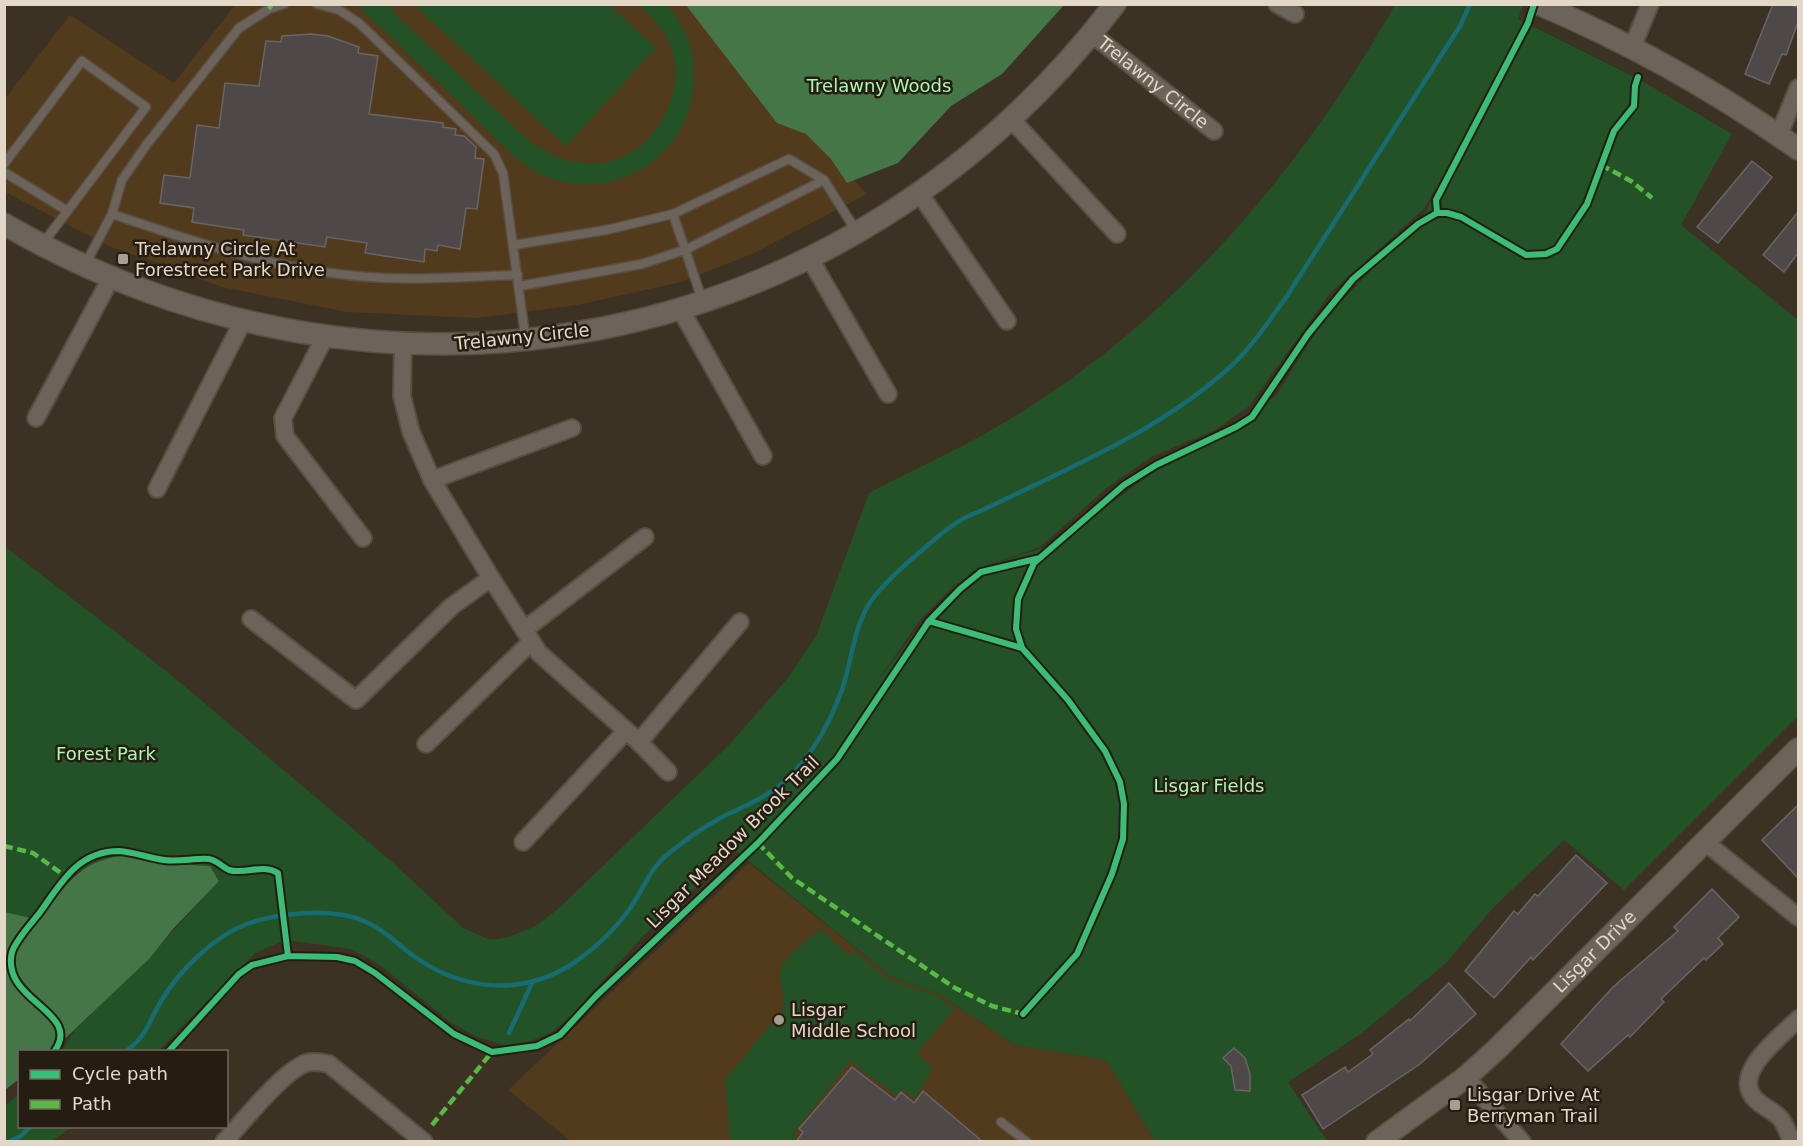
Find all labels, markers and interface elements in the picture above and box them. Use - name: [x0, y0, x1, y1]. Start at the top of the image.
- street label: Trelawny Circle: [1093, 31, 1213, 133]
- park label: Trelawny Woods: [806, 75, 951, 96]
- place label: Trelawny Circle At Forestreet Park Drive: [134, 238, 325, 280]
- marker: Trelawny Circle At Forestreet Park Drive: [116, 252, 130, 266]
- street label: Trelawny Circle: [452, 319, 590, 354]
- park label: Forest Park: [56, 743, 157, 764]
- street label: Lisgar Meadow Brook Trail: [642, 751, 823, 932]
- park label: Lisgar Fields: [1154, 775, 1264, 796]
- street label: Lisgar Drive: [1549, 906, 1640, 997]
- place label: Lisgar Middle School: [791, 999, 916, 1041]
- marker: Lisgar Middle School: [772, 1013, 786, 1027]
- legend: [18, 1050, 228, 1128]
- text: Cycle path: [72, 1063, 168, 1084]
- place label: Lisgar Drive At Berryman Trail: [1467, 1084, 1600, 1126]
- text: Path: [72, 1093, 112, 1114]
- marker: Lisgar Drive At Berryman Trail: [1448, 1098, 1462, 1112]

